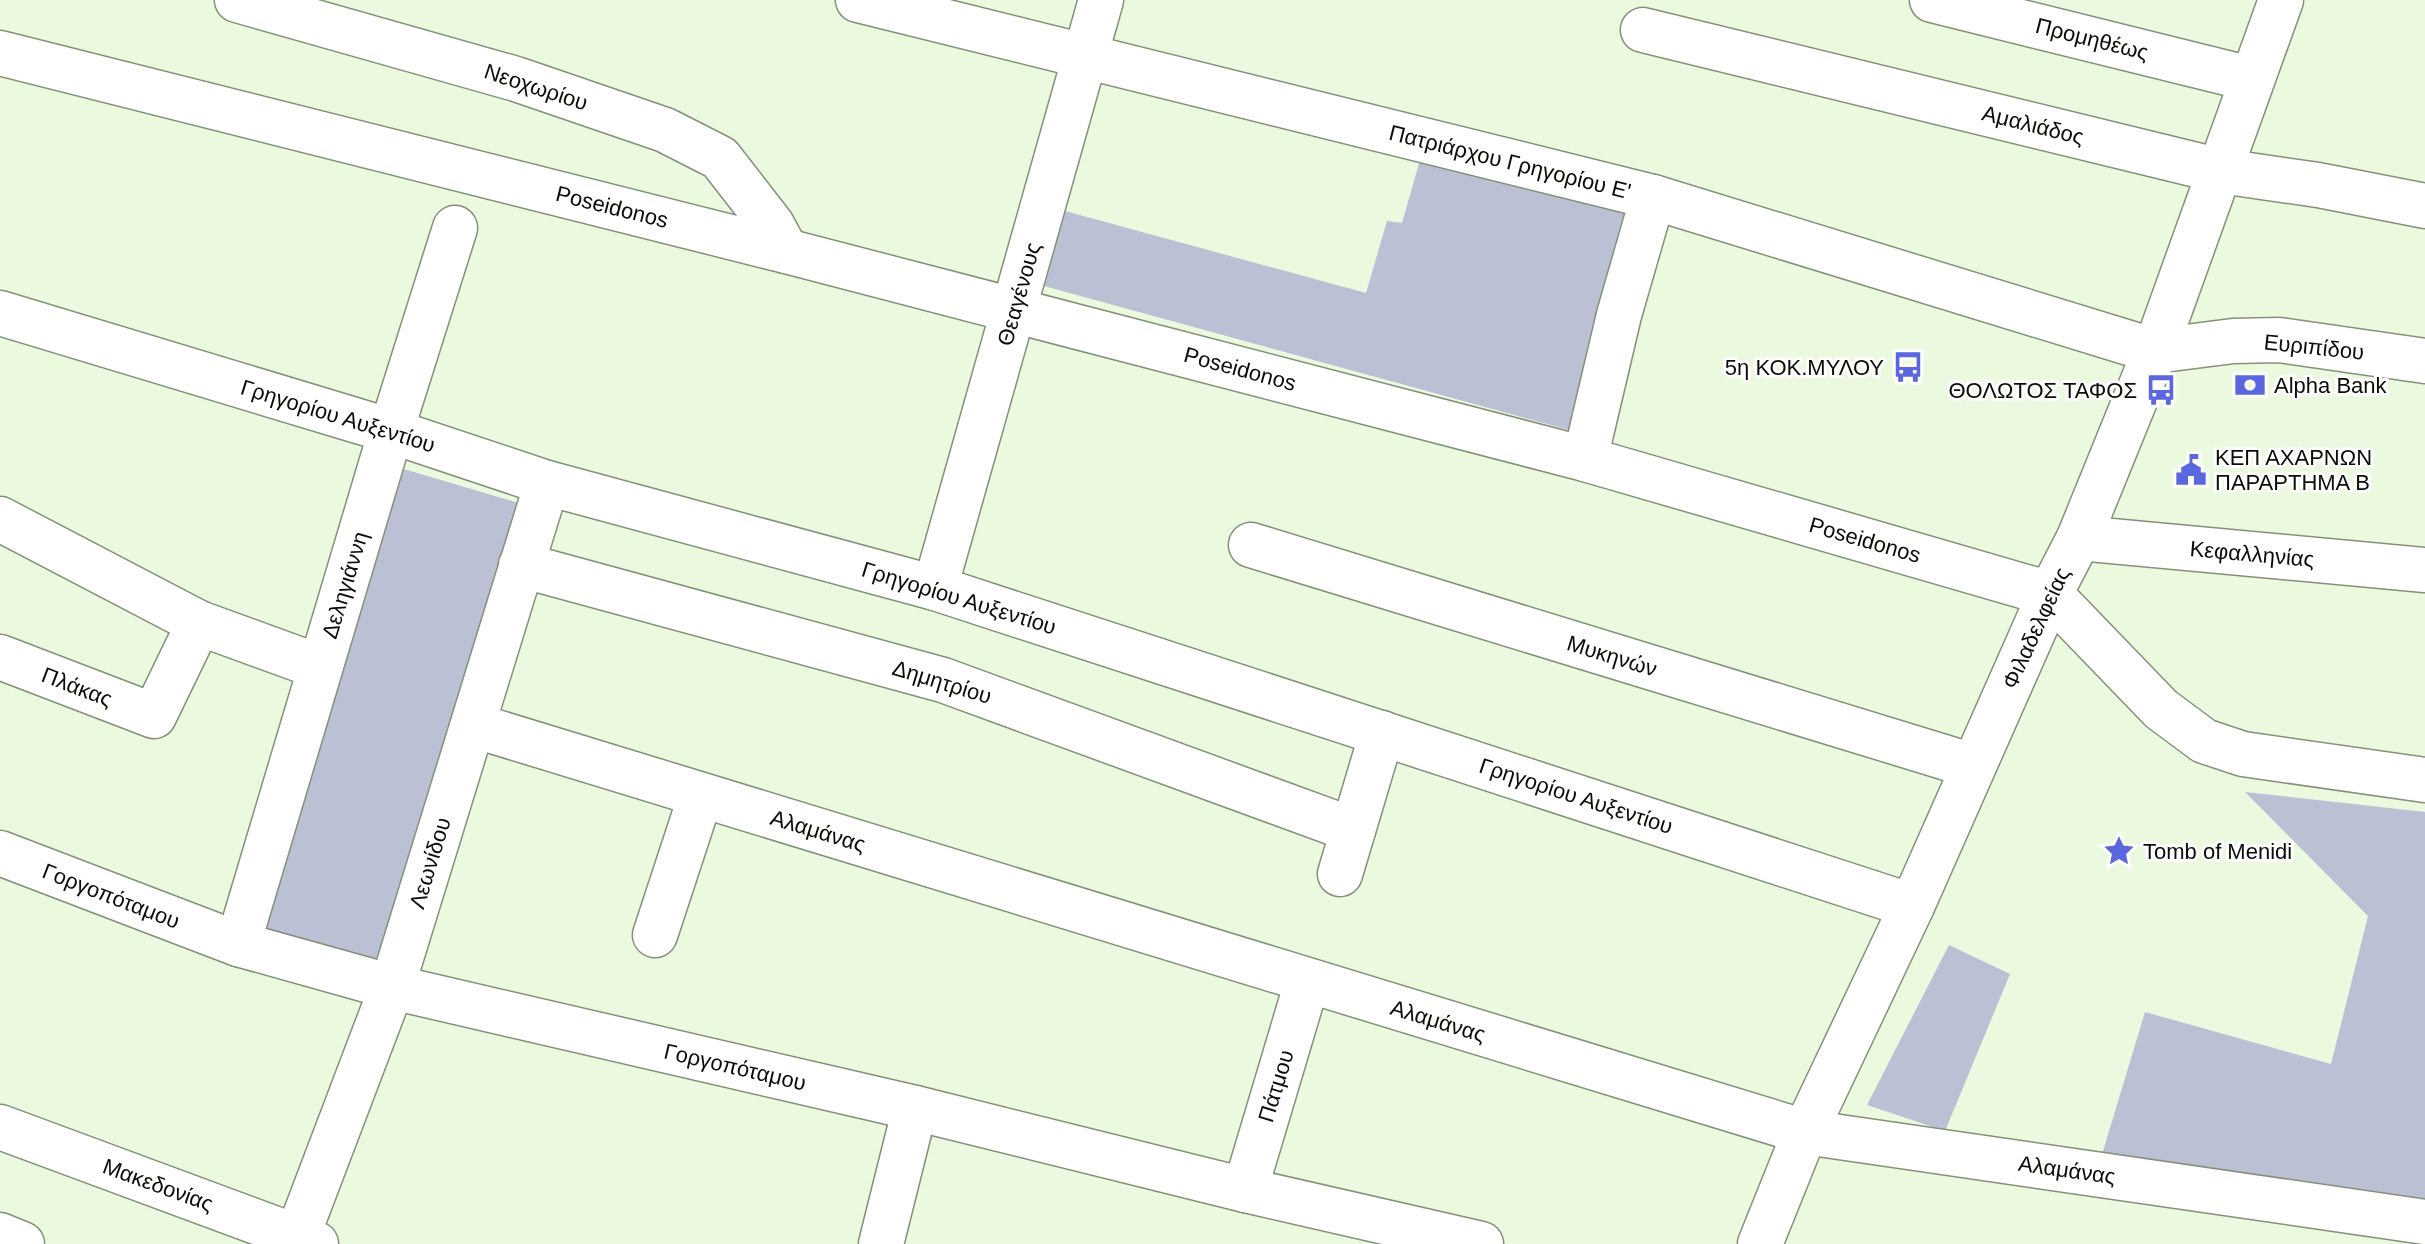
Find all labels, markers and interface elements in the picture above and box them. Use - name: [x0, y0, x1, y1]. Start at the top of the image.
- street label: Προμηθέως: [2033, 13, 2151, 65]
- street label: Νεοχωρίου: [481, 59, 591, 115]
- street label: Αμαλιάδος: [1980, 100, 2086, 150]
- street label: Πατριάρχου Γρηγορίου E': [1387, 120, 1633, 204]
- street label: Poseidonos: [553, 181, 671, 233]
- street label: Θεαγένους: [992, 239, 1046, 349]
- street label: Ευριπίδου: [2263, 329, 2365, 365]
- street label: Poseidonos: [1181, 342, 1299, 396]
- bus stop icon: 5η ΚΟΚ.ΜΥΛΟΥ: [1891, 350, 1925, 384]
- place label: 5η ΚΟΚ.ΜΥΛΟΥ: [1725, 355, 1884, 380]
- bank icon: Alpha Bank: [2233, 368, 2267, 402]
- bus stop icon: ΘΟΛΩΤΟΣ ΤΑΦΟΣ: [2144, 373, 2178, 407]
- place label: Alpha Bank: [2274, 373, 2388, 398]
- street label: Γρηγορίου Αυξεντίου: [238, 375, 438, 457]
- place label: ΘΟΛΩΤΟΣ ΤΑΦΟΣ: [1948, 378, 2137, 403]
- place label: ΚΕΠ ΑΧΑΡΝΩΝ ΠΑΡΑΡΤΗΜΑ Β: [2215, 445, 2372, 495]
- public building icon: ΚΕΠ ΑΧΑΡΝΩΝ ΠΑΡΑΡΤΗΜΑ Β: [2174, 453, 2208, 487]
- street label: Poseidonos: [1806, 512, 1924, 568]
- street label: Δεληγιάννη: [317, 528, 373, 642]
- street label: Κεφαλληνίας: [2189, 536, 2315, 572]
- street label: Γρηγορίου Αυξεντίου: [859, 557, 1059, 639]
- street label: Φιλαδελφείας: [1997, 563, 2075, 693]
- street label: Μυκηνών: [1564, 630, 1660, 682]
- street label: Δημητρίου: [889, 655, 995, 709]
- street label: Πλάκας: [38, 662, 116, 712]
- street label: Γρηγορίου Αυξεντίου: [1476, 753, 1676, 839]
- street label: Αλαμάνας: [768, 805, 868, 857]
- street label: Λεωνίδου: [404, 814, 456, 912]
- place icon: Tomb of Menidi: [2102, 834, 2136, 868]
- place label: Tomb of Menidi: [2143, 839, 2292, 864]
- street label: Γοργοπόταμου: [39, 858, 183, 934]
- street label: Αλαμάνας: [1388, 995, 1488, 1047]
- street label: Γοργοπόταμου: [662, 1039, 808, 1095]
- street label: Πάτμου: [1253, 1047, 1299, 1125]
- street label: Αλαμάνας: [2017, 1151, 2117, 1189]
- street label: Μακεδονίας: [99, 1153, 217, 1217]

